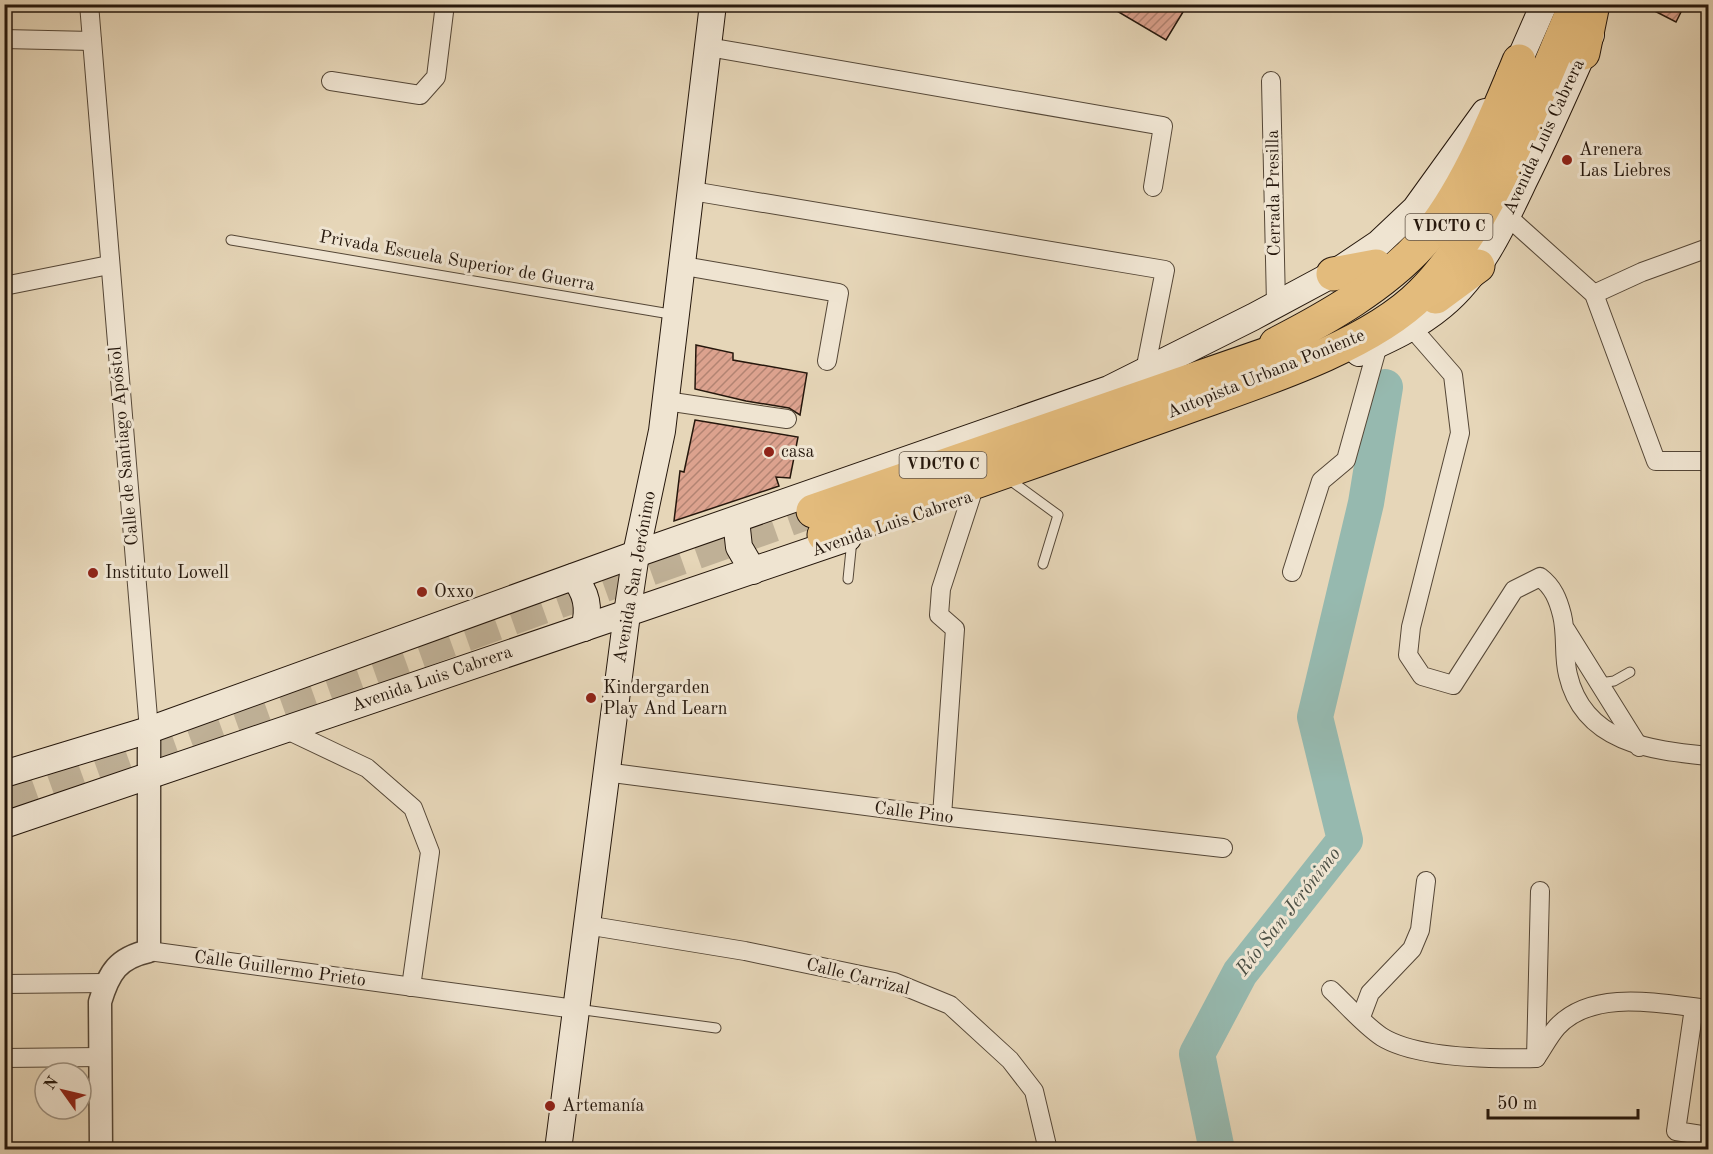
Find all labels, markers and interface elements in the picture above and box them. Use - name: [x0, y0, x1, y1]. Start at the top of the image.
- street label: Avenida Luis Cabrera: [1500, 57, 1588, 217]
- street label: Cerrada Presilla: [1264, 129, 1284, 256]
- place label: Arenera Las Liebres: [1579, 141, 1671, 180]
- marker: Arenera Las Liebres: [1560, 153, 1574, 167]
- road number: VDCTO C: [1406, 214, 1492, 240]
- street label: Privada Escuela Superior de Guerra: [318, 228, 596, 294]
- street label: Autopista Urbana Poniente: [1165, 326, 1367, 422]
- street label: Calle de Santiago Apóstol: [106, 345, 142, 546]
- place label: casa: [781, 443, 815, 461]
- marker: casa: [762, 445, 776, 459]
- road number: VDCTO C: [900, 452, 986, 478]
- street label: Avenida Luis Cabrera: [809, 488, 975, 560]
- street label: Avenida San Jerónimo: [611, 490, 659, 664]
- place label: Instituto Lowell: [105, 564, 229, 582]
- marker: Instituto Lowell: [86, 566, 100, 580]
- place label: Oxxo: [434, 583, 474, 601]
- marker: Oxxo: [415, 585, 429, 599]
- street label: Avenida Luis Cabrera: [349, 643, 515, 715]
- place label: Kindergarden Play And Learn: [603, 679, 728, 718]
- marker: Kindergarden Play And Learn: [584, 691, 598, 705]
- street label: Calle Pino: [873, 799, 955, 827]
- water label: Río San Jerónimo: [1232, 844, 1345, 981]
- street label: Calle Guillermo Prieto: [193, 948, 367, 990]
- street label: Calle Carrizal: [804, 955, 912, 999]
- north arrow: [33, 1061, 93, 1121]
- text: N: [42, 1074, 63, 1093]
- scale bar: [1488, 1082, 1638, 1120]
- text: 50 m: [1497, 1095, 1537, 1113]
- place label: Artemanía: [562, 1097, 644, 1115]
- marker: Artemanía: [543, 1099, 557, 1113]

